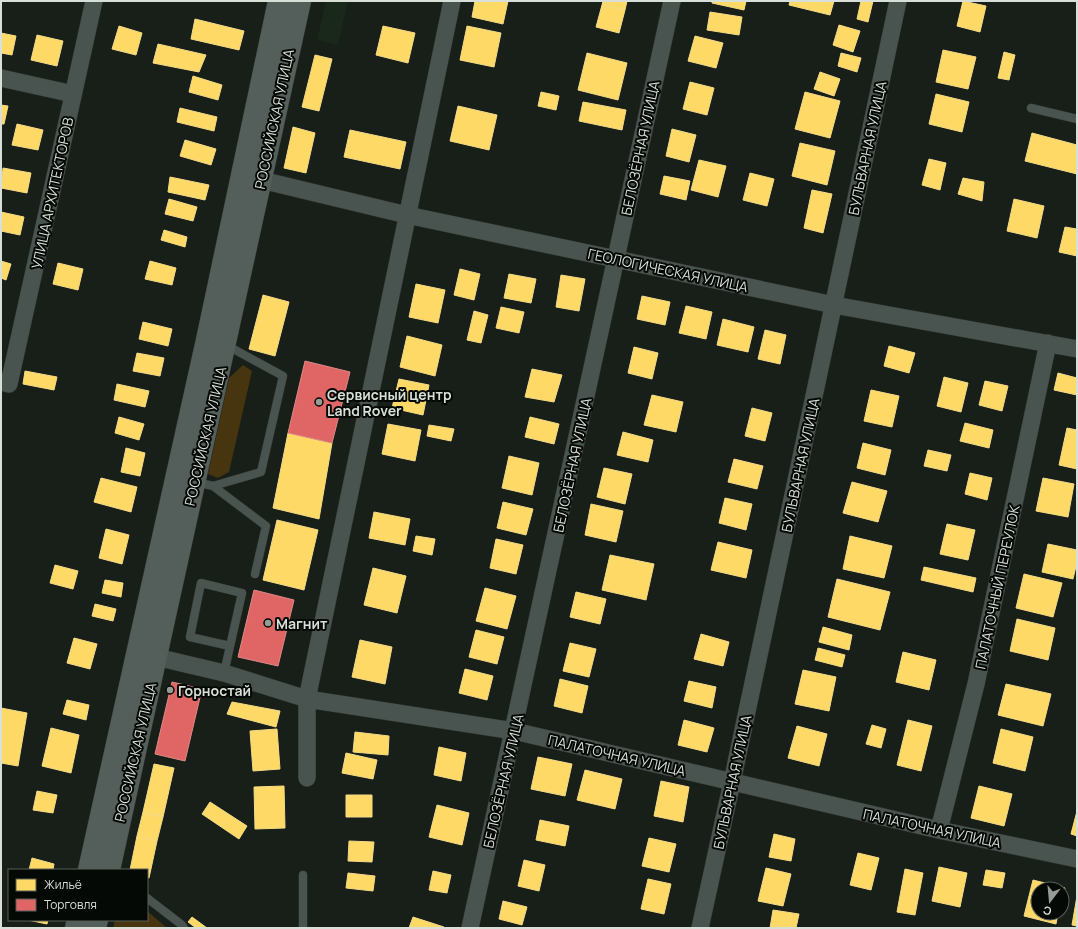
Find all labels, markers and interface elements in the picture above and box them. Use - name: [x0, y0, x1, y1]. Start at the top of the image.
- street label: РОССИЙСКАЯ УЛИЦА: [250, 47, 298, 191]
- street label: БЕЛОЗЁРНАЯ УЛИЦА: [616, 79, 664, 217]
- street label: БУЛЬВАРНАЯ УЛИЦА: [844, 79, 891, 217]
- street label: УЛИЦА АРХИТЕКТОРОВ: [27, 115, 77, 271]
- street label: ГЕОЛОГИЧЕСКАЯ УЛИЦА: [586, 244, 750, 296]
- street label: РОССИЙСКАЯ УЛИЦА: [180, 364, 230, 508]
- place label: Сервисный центр Land Rover: [327, 385, 452, 420]
- street label: БЕЛОЗЁРНАЯ УЛИЦА: [548, 396, 596, 534]
- street label: БУЛЬВАРНАЯ УЛИЦА: [777, 396, 824, 534]
- marker: Сервисный центр Land Rover: [314, 397, 324, 407]
- street label: ПАЛАТОЧНЫЙ ПЕРЕУЛОК: [970, 502, 1024, 671]
- place label: Магнит: [276, 614, 328, 633]
- marker: Магнит: [263, 618, 273, 628]
- street label: РОССИЙСКАЯ УЛИЦА: [110, 680, 160, 824]
- place label: Горностай: [178, 681, 251, 700]
- marker: Горностай: [165, 685, 175, 695]
- street label: БЕЛОЗЁРНАЯ УЛИЦА: [478, 712, 528, 850]
- street label: БУЛЬВАРНАЯ УЛИЦА: [709, 713, 756, 851]
- street label: ПАЛАТОЧНАЯ УЛИЦА: [546, 730, 688, 780]
- street label: ПАЛАТОЧНАЯ УЛИЦА: [861, 804, 1003, 852]
- legend: [8, 869, 148, 921]
- text: Жильё: [44, 876, 82, 893]
- north arrow: [1030, 881, 1070, 921]
- text: Торговля: [44, 896, 97, 913]
- text: С: [1041, 903, 1053, 919]

